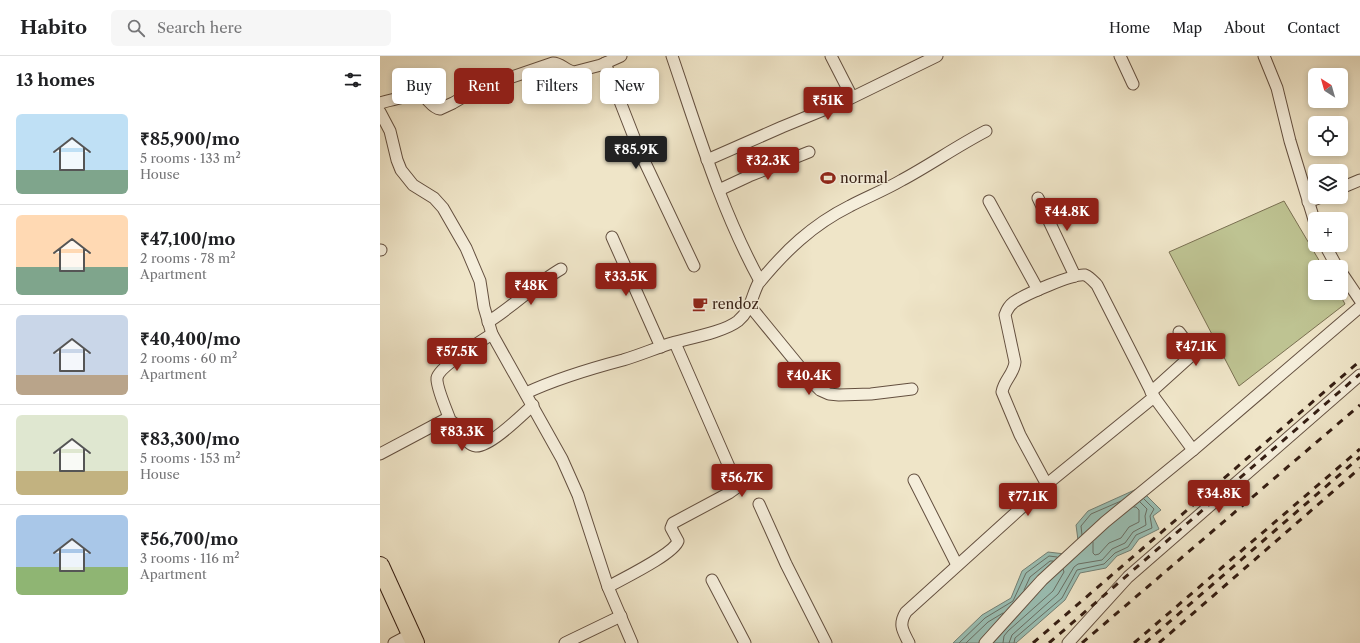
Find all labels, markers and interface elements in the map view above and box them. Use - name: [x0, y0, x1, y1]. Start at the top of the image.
- search box: [111, 10, 391, 46]
- text: Habito: [20, 16, 87, 39]
- icon: search: [125, 17, 147, 39]
- text: Search here: [157, 18, 242, 37]
- text: Home: [1109, 19, 1150, 37]
- text: Map: [1172, 19, 1202, 37]
- text: About: [1224, 19, 1265, 37]
- text: Contact: [1287, 19, 1340, 37]
- chip: Buy: [392, 68, 446, 104]
- chip: Rent: [454, 68, 514, 104]
- chip: Filters: [522, 68, 592, 104]
- chip: New: [600, 68, 659, 104]
- north arrow: [1308, 68, 1348, 108]
- map controls: [1308, 68, 1348, 300]
- icon: filters: [342, 69, 364, 91]
- text: 13 homes: [16, 70, 95, 90]
- pin: ₹51K: [804, 87, 852, 121]
- text: ₹51K: [813, 92, 843, 108]
- button: locate: [1308, 116, 1348, 156]
- text: ₹85,900/mo: [140, 129, 239, 149]
- icon: home: [48, 130, 96, 178]
- pin: ₹85.9K: [603, 136, 669, 170]
- text: ₹85.9K: [614, 141, 658, 157]
- pin: ₹32.3K: [735, 147, 801, 181]
- text: 5 rooms · 133 m²: [140, 150, 241, 166]
- text: ₹32.3K: [746, 152, 790, 168]
- button: layers: [1308, 164, 1348, 204]
- text: House: [140, 166, 180, 182]
- sports icon: normal: [819, 169, 837, 187]
- place label: normal: [840, 169, 888, 187]
- pin: ₹44.8K: [1034, 198, 1100, 232]
- text: ₹44.8K: [1045, 203, 1089, 219]
- button: +: [1308, 212, 1348, 252]
- text: ₹47,100/mo: [140, 229, 235, 249]
- icon: home: [48, 231, 96, 279]
- text: 2 rooms · 78 m²: [140, 250, 236, 266]
- button: −: [1308, 260, 1348, 300]
- pin: ₹33.5K: [593, 263, 659, 297]
- text: Apartment: [140, 266, 207, 282]
- text: ₹33.5K: [604, 268, 648, 284]
- pin: ₹48K: [507, 272, 555, 306]
- text: ₹48K: [514, 277, 548, 293]
- cafe icon: rendoz: [691, 295, 709, 313]
- place label: rendoz: [712, 295, 759, 313]
- text: ₹40,400/mo: [140, 329, 241, 349]
- icon: home: [48, 331, 96, 379]
- pin: ₹47.1K: [1163, 333, 1229, 367]
- pin: ₹57.5K: [424, 338, 490, 372]
- text: ₹47.1K: [1175, 338, 1217, 354]
- text: ₹57.5K: [436, 343, 478, 359]
- text: 2 rooms · 60 m²: [140, 350, 237, 366]
- pin: ₹40.4K: [776, 362, 842, 396]
- text: Apartment: [140, 366, 207, 382]
- text: ₹40.4K: [787, 367, 831, 383]
- pin: ₹83.3K: [429, 418, 495, 452]
- text: ₹83.3K: [440, 423, 484, 439]
- text: ₹83,300/mo: [140, 429, 240, 449]
- icon: home: [48, 431, 96, 479]
- text: 5 rooms · 153 m²: [140, 450, 241, 466]
- pin: ₹56.7K: [709, 464, 775, 498]
- text: House: [140, 466, 180, 482]
- text: ₹56.7K: [721, 469, 764, 485]
- pin: ₹34.8K: [1186, 480, 1252, 514]
- pin: ₹77.1K: [995, 483, 1061, 517]
- text: ₹34.8K: [1197, 485, 1241, 501]
- text: ₹77.1K: [1008, 488, 1048, 504]
- text: ₹56,700/mo: [140, 529, 238, 549]
- icon: home: [48, 531, 96, 579]
- text: 3 rooms · 116 m²: [140, 550, 240, 566]
- text: Apartment: [140, 566, 207, 582]

